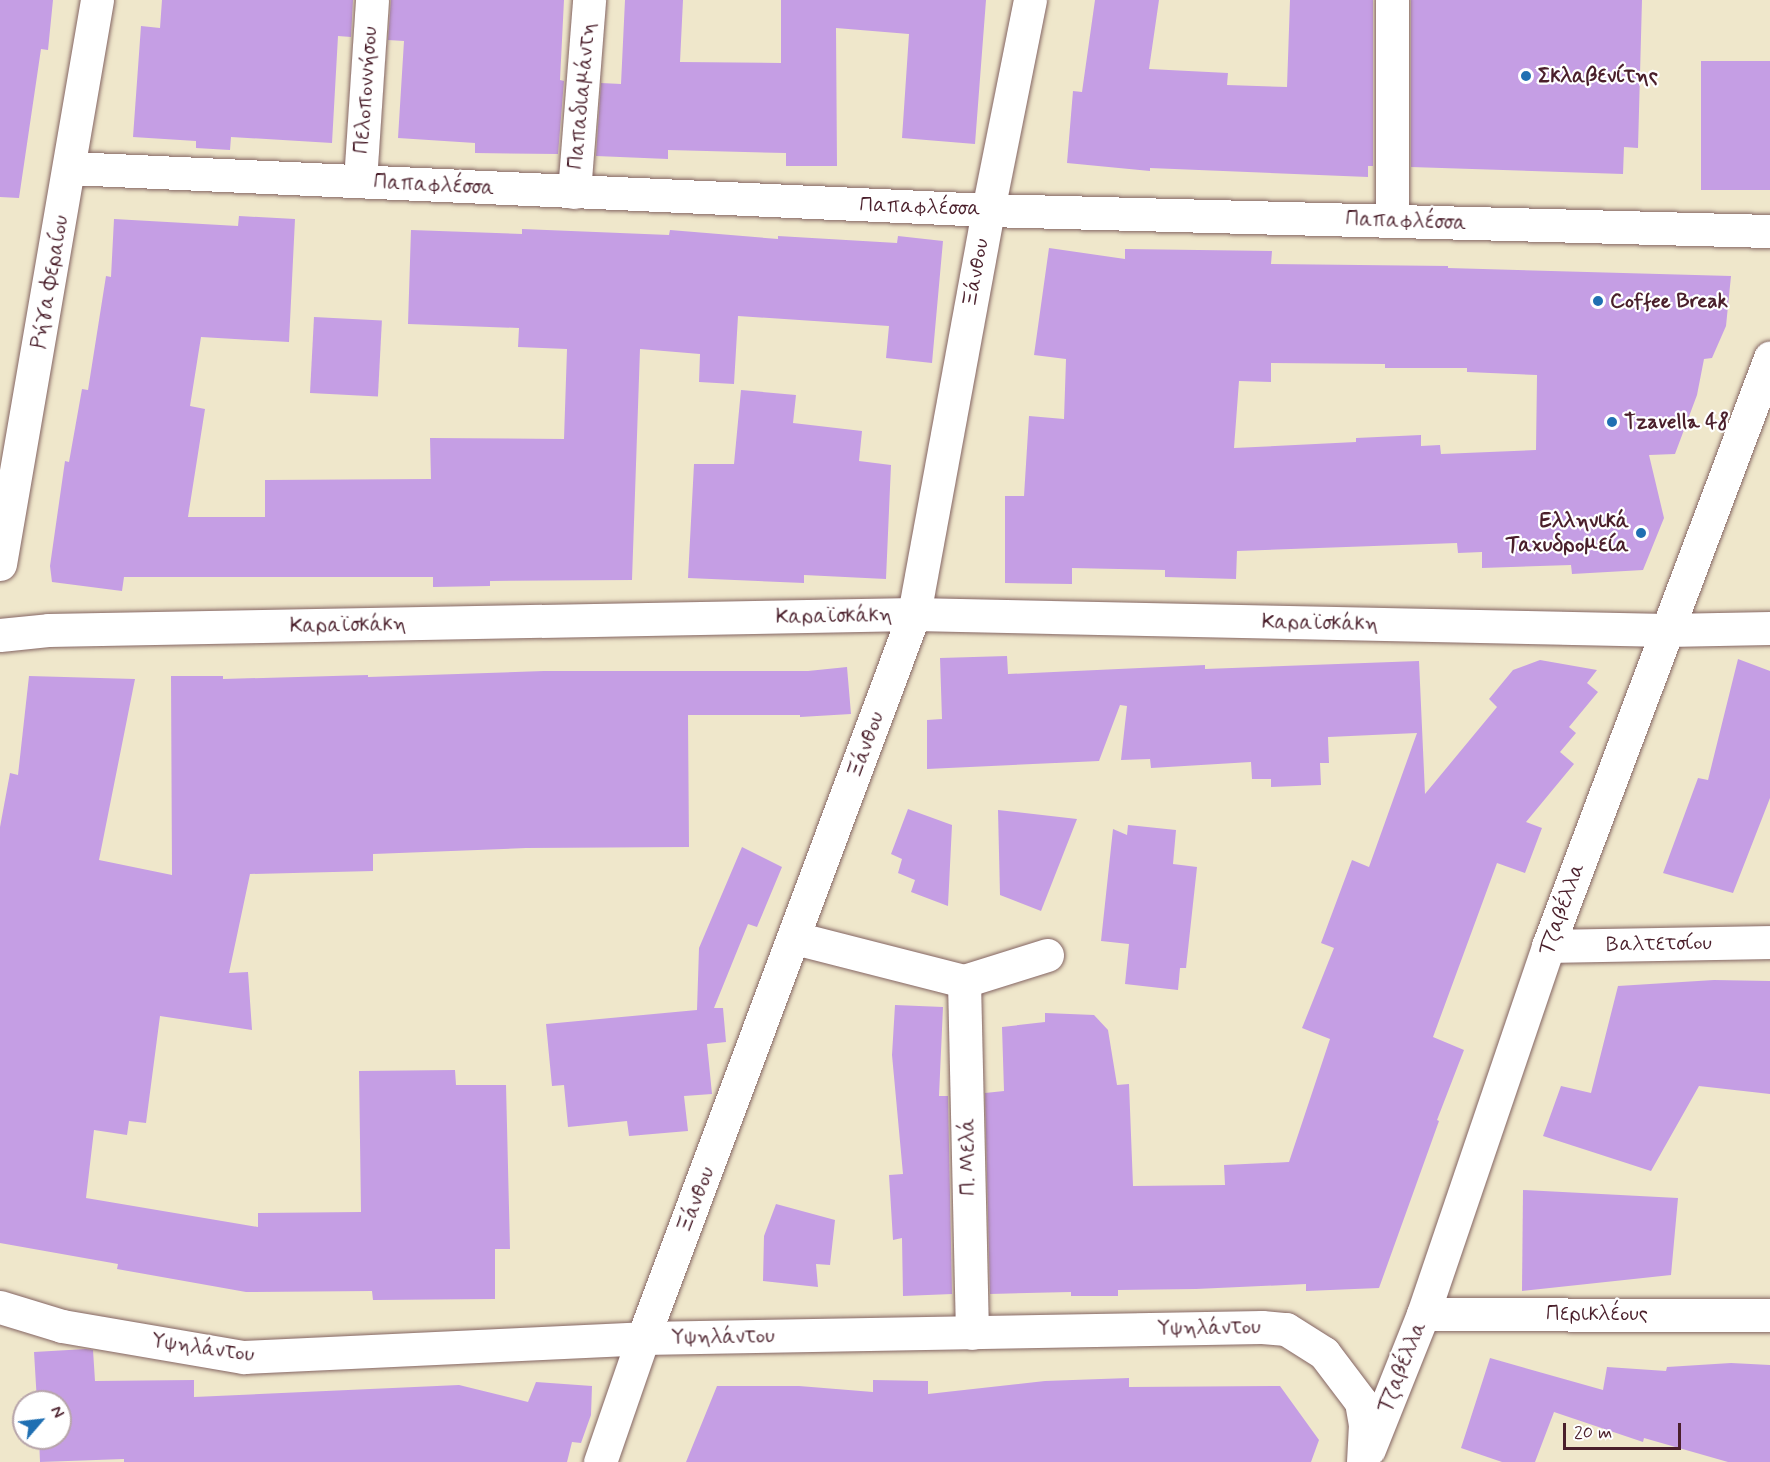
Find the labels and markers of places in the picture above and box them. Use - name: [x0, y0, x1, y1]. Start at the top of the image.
- place label: Σκλαβενίτης: [1538, 63, 1658, 89]
- marker: Σκλαβενίτης: [1519, 69, 1533, 83]
- place label: Coffee Break: [1610, 288, 1728, 314]
- marker: Coffee Break: [1591, 294, 1605, 308]
- place label: Tzavella 48: [1624, 409, 1729, 435]
- marker: Tzavella 48: [1605, 415, 1619, 429]
- place label: Ελληνικά Ταχυδρομεία: [1506, 508, 1629, 558]
- marker: Ελληνικά Ταχυδρομεία: [1634, 526, 1648, 540]

